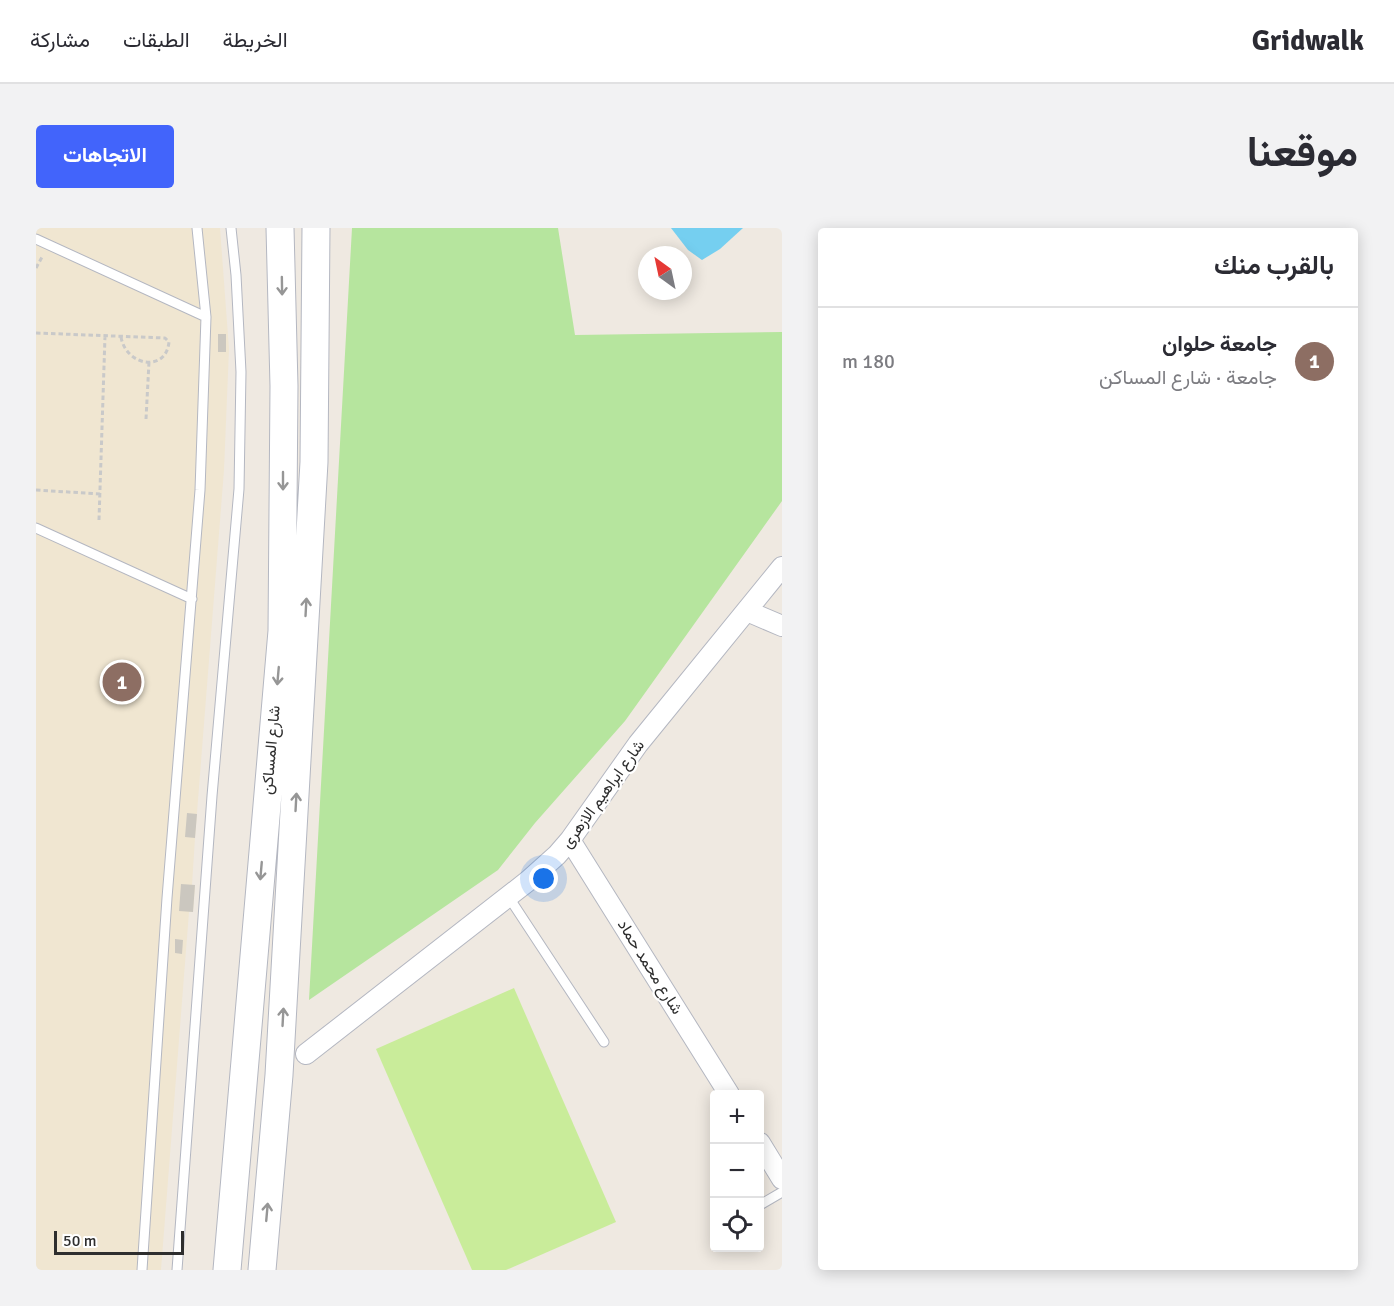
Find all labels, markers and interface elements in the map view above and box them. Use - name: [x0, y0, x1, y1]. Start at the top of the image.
- text: Gridwalk: [1252, 24, 1364, 58]
- text: مشاركة: [30, 27, 90, 53]
- text: الطبقات: [123, 27, 190, 53]
- text: الخريطة: [223, 27, 288, 53]
- button: الاتجاهات: [36, 125, 174, 188]
- text: موقعنا: [1247, 127, 1358, 178]
- north arrow: [638, 246, 692, 300]
- text: بالقرب منك: [1214, 250, 1334, 282]
- one-way arrow: [276, 276, 287, 296]
- text: جامعة حلوان: [1162, 330, 1277, 357]
- text: 180 m: [842, 349, 895, 374]
- text: 1: [1309, 349, 1320, 374]
- text: جامعة · شارع المساكن: [1099, 365, 1277, 390]
- one-way arrow: [277, 471, 289, 491]
- one-way arrow: [301, 598, 312, 618]
- pin: 1: [102, 660, 142, 704]
- one-way arrow: [272, 666, 283, 686]
- street label: شارع المساكن: [257, 705, 286, 796]
- street label: شارع ابراهيم الازهرى: [557, 736, 650, 853]
- one-way arrow: [291, 792, 302, 812]
- one-way arrow: [255, 860, 266, 880]
- your location: [529, 864, 558, 893]
- street label: شارع محمد حماد: [612, 916, 687, 1019]
- one-way arrow: [278, 1008, 289, 1028]
- map controls: [710, 1090, 764, 1252]
- button: +: [710, 1090, 764, 1144]
- button: −: [710, 1144, 764, 1198]
- button: locate: [710, 1198, 764, 1252]
- one-way arrow: [262, 1202, 273, 1222]
- scale bar: [54, 1228, 184, 1256]
- text: 50 m: [63, 1231, 97, 1251]

